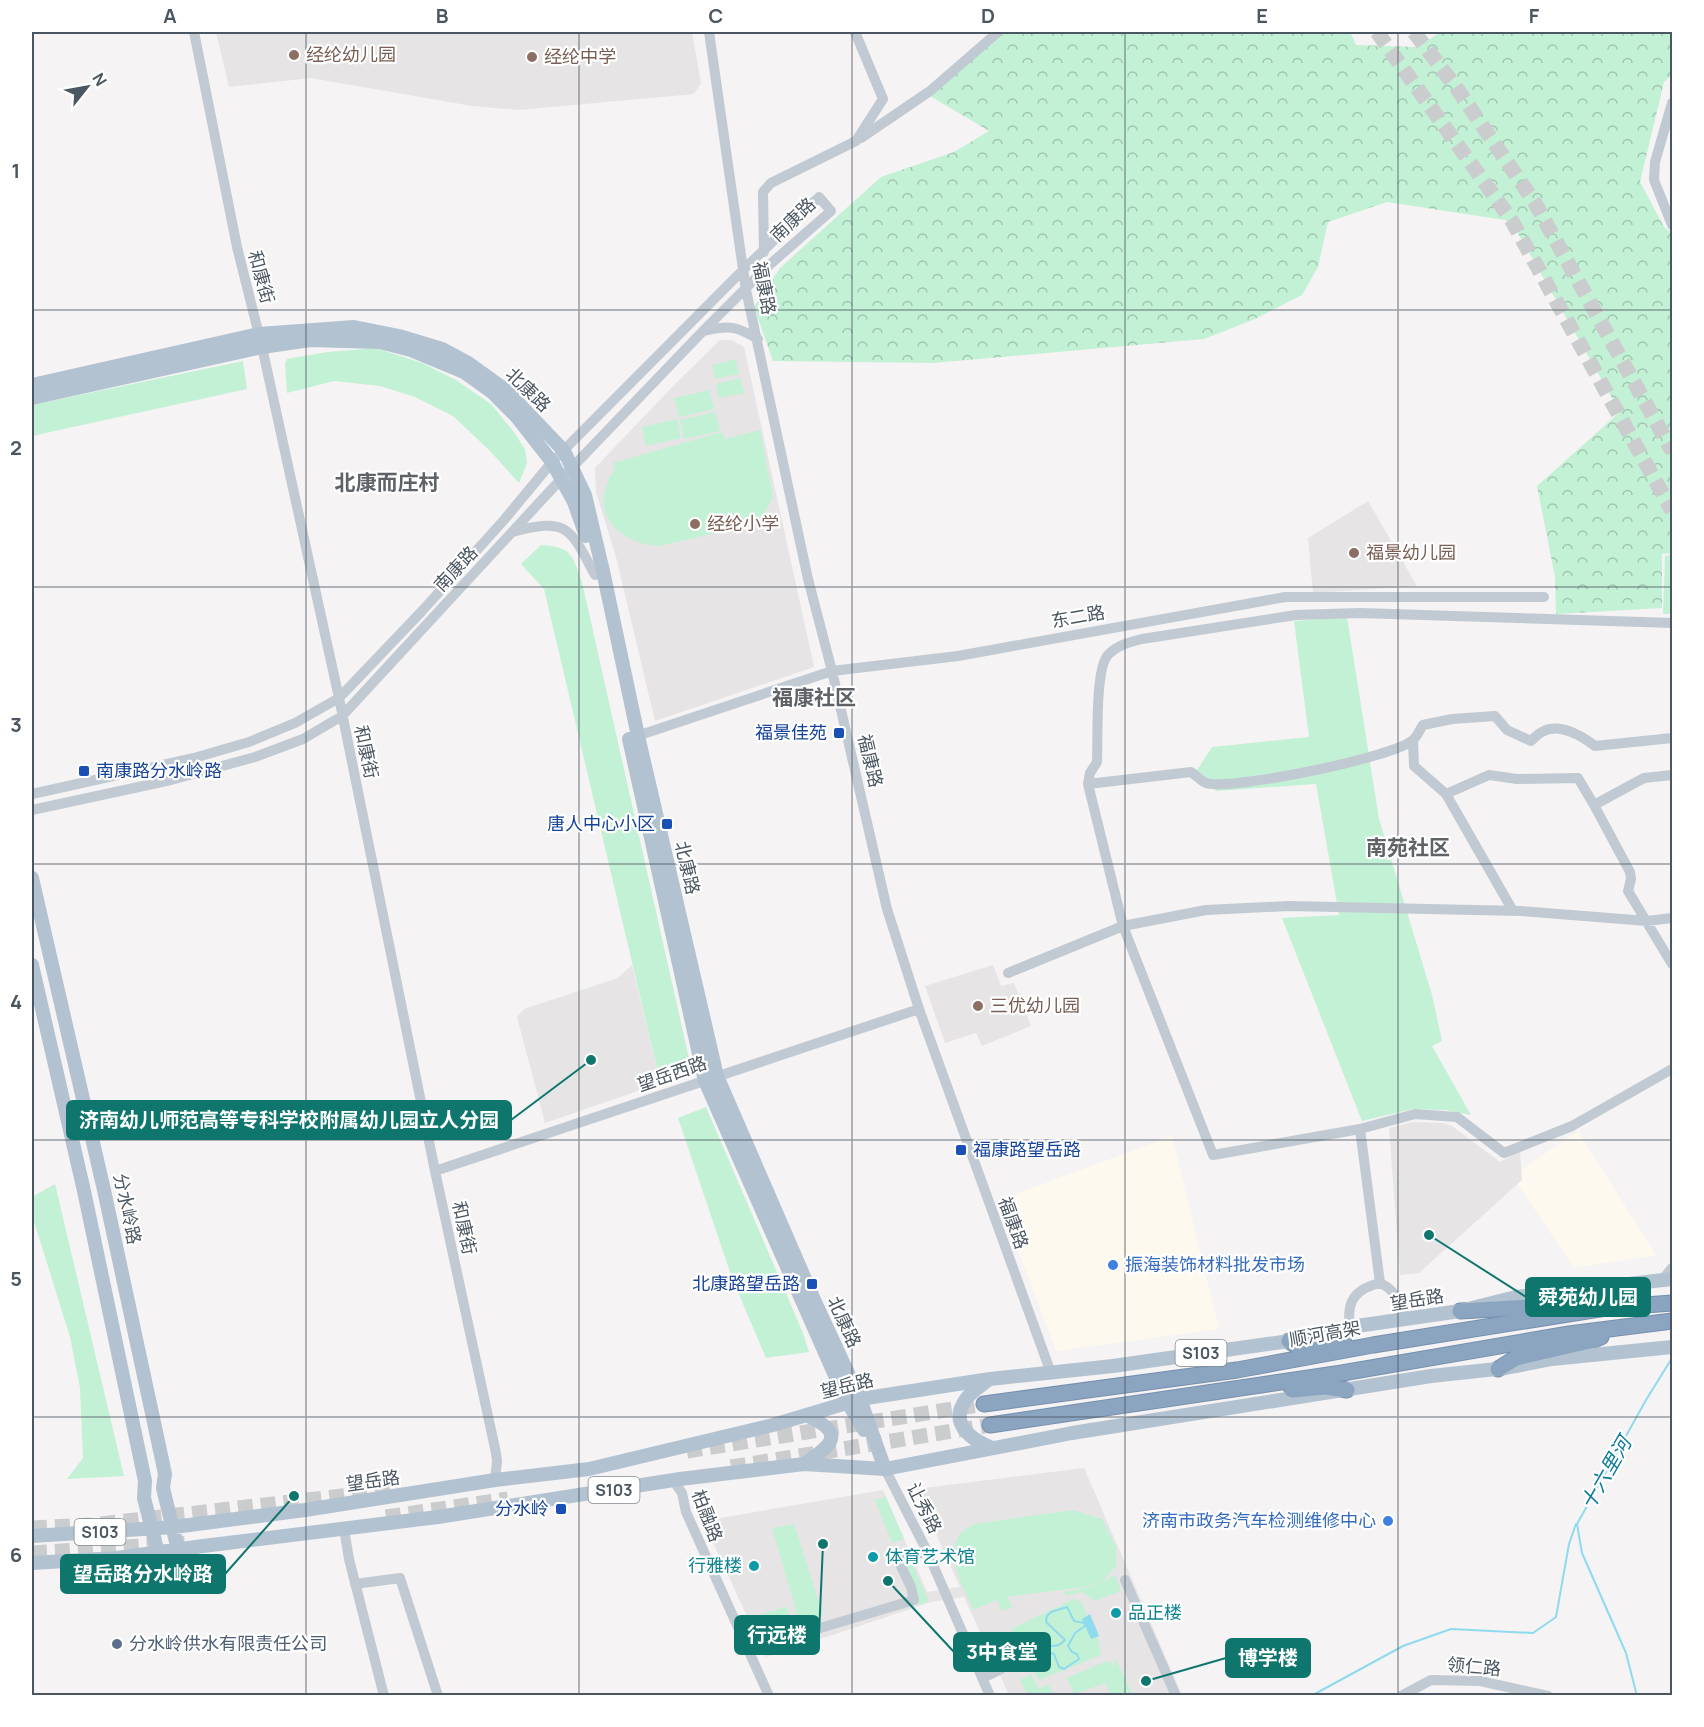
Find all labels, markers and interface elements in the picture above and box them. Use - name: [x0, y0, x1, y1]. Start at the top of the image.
- text: A: [163, 2, 177, 29]
- text: B: [436, 2, 449, 29]
- text: C: [709, 2, 723, 29]
- text: D: [981, 2, 995, 29]
- text: E: [1256, 2, 1268, 29]
- text: F: [1529, 2, 1540, 29]
- place label: 经纶幼儿园: [306, 42, 396, 66]
- place label: 经纶中学: [544, 44, 616, 68]
- marker: 经纶幼儿园: [287, 48, 301, 62]
- marker: 经纶中学: [525, 50, 539, 64]
- north arrow: [57, 57, 117, 117]
- text: N: [87, 69, 112, 90]
- text: 1: [12, 157, 20, 184]
- street label: 南康路: [765, 192, 820, 247]
- street label: 和康街: [243, 248, 281, 306]
- street label: 福康路: [748, 259, 782, 317]
- street label: 北康路: [501, 362, 556, 417]
- text: 2: [10, 434, 22, 461]
- district label: 北康而庄村: [335, 468, 440, 496]
- place label: 经纶小学: [707, 511, 779, 535]
- marker: 经纶小学: [688, 517, 702, 531]
- street label: 南康路: [428, 540, 482, 596]
- place label: 福景幼儿园: [1366, 540, 1456, 564]
- marker: 福景幼儿园: [1347, 546, 1361, 560]
- street label: 东二路: [1049, 600, 1106, 633]
- district label: 福康社区: [772, 683, 856, 711]
- text: 3: [10, 711, 22, 738]
- place label: 福景佳苑: [755, 720, 827, 744]
- street label: 和康街: [350, 723, 384, 781]
- marker: 福景佳苑: [832, 726, 846, 740]
- street label: 福康路: [853, 732, 889, 790]
- place label: 南康路分水岭路: [96, 758, 222, 782]
- marker: 南康路分水岭路: [77, 764, 91, 778]
- place label: 唐人中心小区: [547, 811, 655, 835]
- marker: 唐人中心小区: [660, 817, 674, 831]
- district label: 南苑社区: [1366, 833, 1450, 861]
- street label: 北康路: [670, 839, 706, 897]
- text: 4: [10, 988, 22, 1015]
- place label: 三优幼儿园: [990, 993, 1080, 1017]
- marker: 三优幼儿园: [971, 999, 985, 1013]
- street label: 望岳西路: [634, 1050, 710, 1096]
- callout: 济南幼儿师范高等专科学校附属幼儿园立人分园: [67, 1101, 511, 1139]
- text: 济南幼儿师范高等专科学校附属幼儿园立人分园: [79, 1106, 499, 1133]
- place label: 福康路望岳路: [973, 1137, 1081, 1161]
- marker: 福康路望岳路: [954, 1143, 968, 1157]
- street label: 分水岭路: [109, 1171, 147, 1247]
- street label: 福康路: [993, 1193, 1034, 1252]
- street label: 和康街: [448, 1199, 482, 1257]
- place label: 振海装饰材料批发市场: [1125, 1252, 1305, 1276]
- marker: 振海装饰材料批发市场: [1106, 1258, 1120, 1272]
- text: 5: [10, 1265, 22, 1292]
- place label: 北康路望岳路: [692, 1271, 800, 1295]
- marker: 北康路望岳路: [805, 1277, 819, 1291]
- callout: 舜苑幼儿园: [1526, 1278, 1650, 1316]
- street label: 望岳路: [1388, 1283, 1445, 1315]
- text: 舜苑幼儿园: [1538, 1283, 1638, 1310]
- street label: 北康路: [823, 1292, 867, 1351]
- street label: 顺河高架: [1287, 1315, 1362, 1351]
- road number: S103: [1176, 1340, 1226, 1366]
- street label: 望岳路: [818, 1367, 876, 1403]
- water label: 十六里河: [1574, 1428, 1639, 1514]
- street label: 望岳路: [344, 1464, 401, 1496]
- road number: S103: [588, 1477, 640, 1503]
- street label: 让秀路: [902, 1478, 948, 1537]
- street label: 柏融路: [687, 1486, 729, 1545]
- place label: 分水岭: [495, 1496, 549, 1520]
- marker: 分水岭: [554, 1502, 568, 1516]
- place label: 济南市政务汽车检测维修中心: [1142, 1508, 1376, 1532]
- marker: 济南市政务汽车检测维修中心: [1381, 1514, 1395, 1528]
- road number: S103: [74, 1519, 126, 1545]
- text: 6: [10, 1541, 22, 1568]
- place label: 体育艺术馆: [885, 1544, 975, 1568]
- marker: 体育艺术馆: [866, 1550, 880, 1564]
- place label: 行雅楼: [688, 1553, 742, 1577]
- callout: 望岳路分水岭路: [61, 1555, 225, 1593]
- marker: 行雅楼: [747, 1559, 761, 1573]
- text: 望岳路分水岭路: [73, 1560, 213, 1587]
- place label: 品正楼: [1128, 1600, 1182, 1624]
- marker: 品正楼: [1109, 1606, 1123, 1620]
- callout: 行远楼: [735, 1616, 819, 1654]
- text: 行远楼: [747, 1621, 807, 1648]
- place label: 分水岭供水有限责任公司: [129, 1631, 327, 1655]
- callout: 3中食堂: [954, 1633, 1050, 1671]
- marker: 分水岭供水有限责任公司: [110, 1637, 124, 1651]
- text: 3中食堂: [966, 1638, 1038, 1665]
- callout: 博学楼: [1226, 1639, 1310, 1677]
- text: 博学楼: [1238, 1644, 1298, 1671]
- street label: 领仁路: [1446, 1652, 1502, 1680]

